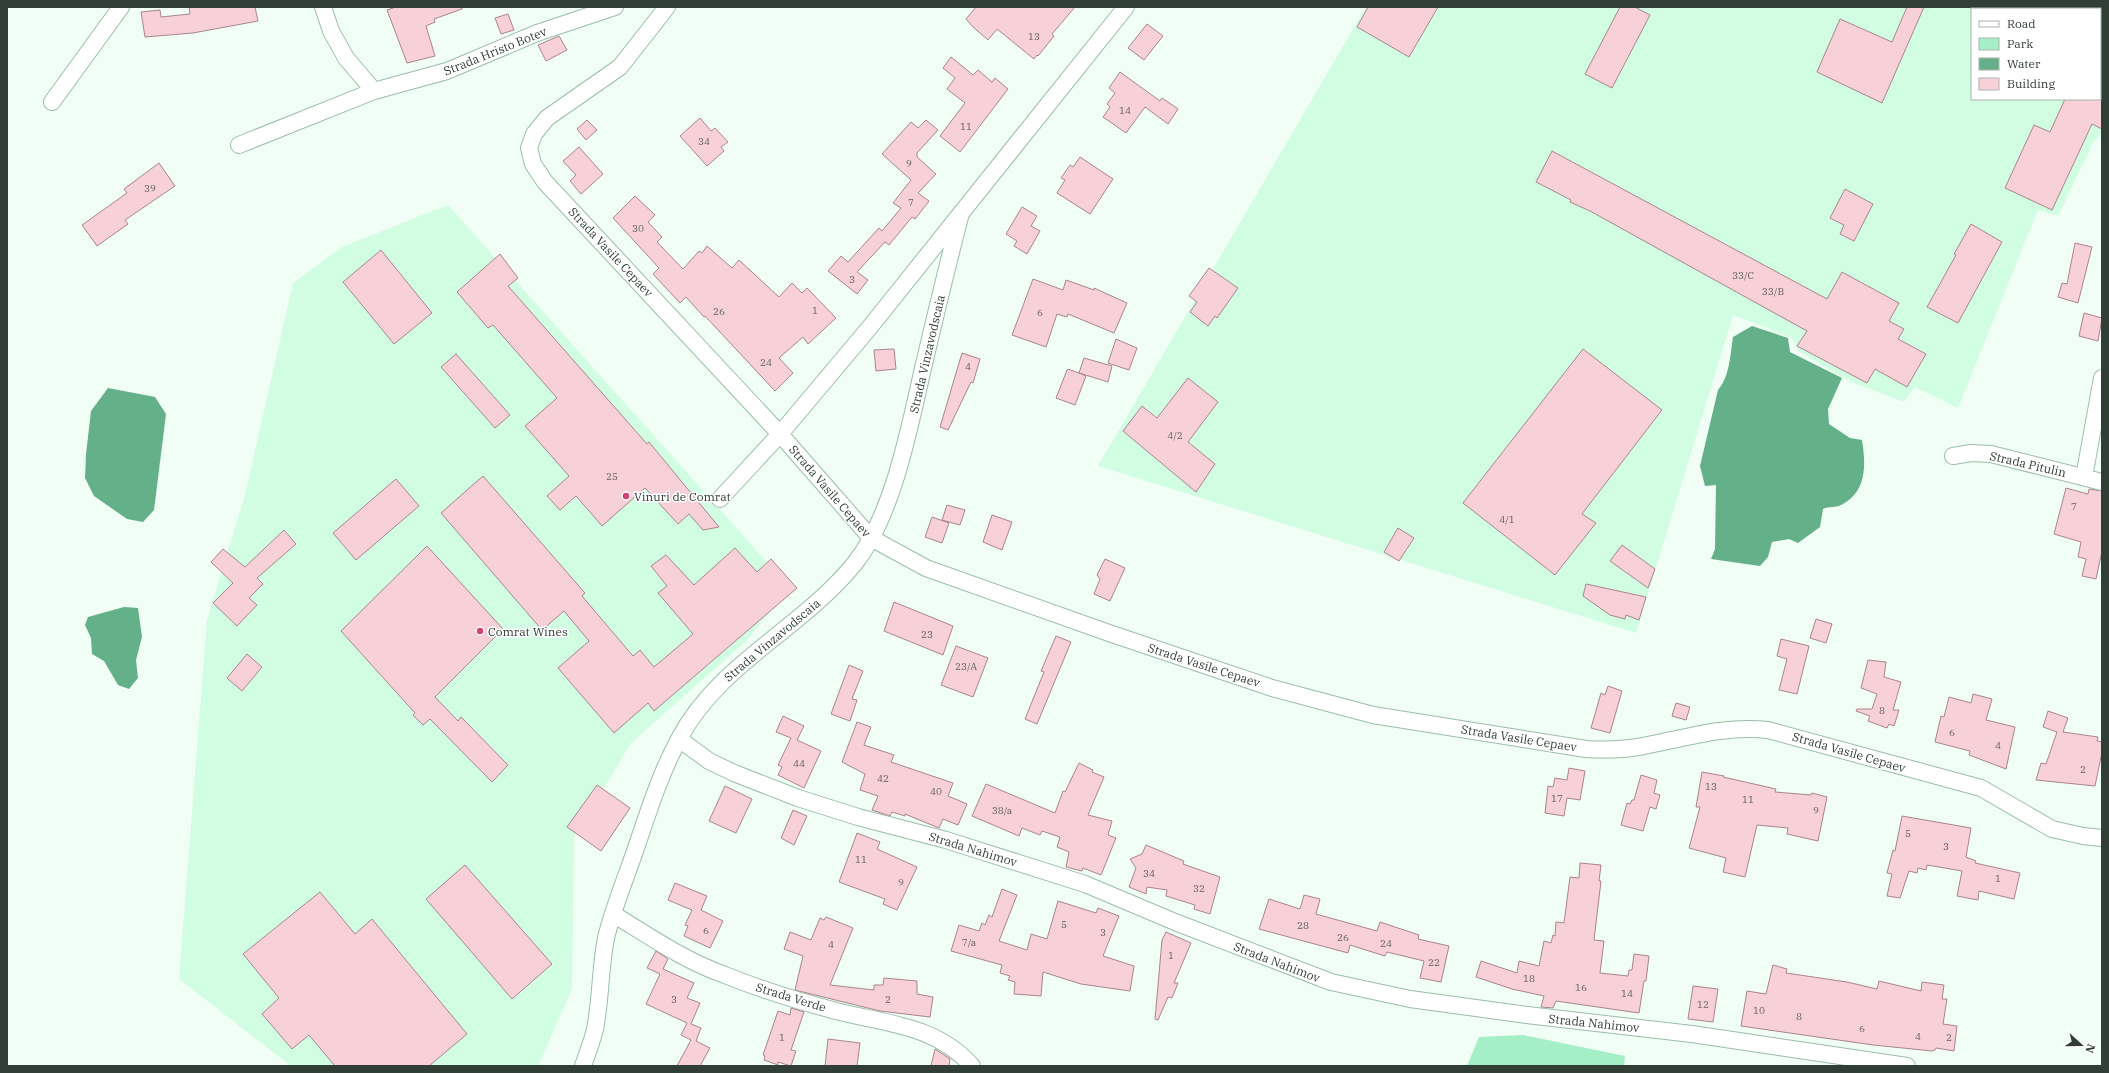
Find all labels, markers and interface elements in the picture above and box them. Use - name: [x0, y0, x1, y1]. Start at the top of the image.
- legend: [1971, 8, 2101, 100]
- text: Road: [2007, 16, 2036, 31]
- street label: Strada Hristo Botev: [441, 23, 549, 79]
- house number: 13: [1028, 30, 1040, 43]
- text: Park: [2007, 36, 2033, 51]
- text: Water: [2007, 56, 2041, 71]
- text: Building: [2007, 76, 2055, 91]
- house number: 14: [1119, 104, 1131, 117]
- house number: 11: [960, 120, 972, 133]
- house number: 34: [698, 135, 710, 148]
- house number: 9: [906, 157, 912, 170]
- house number: 39: [144, 182, 156, 195]
- house number: 7: [908, 196, 914, 209]
- street label: Strada Vasile Cepaev: [566, 204, 657, 300]
- house number: 30: [632, 222, 644, 235]
- house number: 33/C: [1732, 269, 1754, 282]
- house number: 3: [849, 273, 855, 286]
- house number: 33/B: [1762, 285, 1784, 298]
- street label: Strada Vinzavodscaia: [906, 293, 948, 415]
- house number: 1: [812, 304, 818, 317]
- house number: 26: [713, 305, 725, 318]
- house number: 6: [1037, 306, 1043, 319]
- house number: 24: [760, 356, 772, 369]
- house number: 4: [965, 360, 971, 373]
- house number: 4/2: [1167, 429, 1183, 442]
- street label: Strada Vasile Cepaev: [786, 442, 874, 540]
- street label: Strada Pitulin: [1988, 448, 2068, 480]
- house number: 25: [606, 470, 618, 483]
- place label: Vinuri de Comrat: [634, 489, 731, 504]
- marker: Vinuri de Comrat: [621, 491, 631, 501]
- house number: 7: [2071, 500, 2077, 513]
- house number: 4/1: [1499, 513, 1515, 526]
- street label: Strada Vinzavodscaia: [721, 595, 823, 685]
- place label: Comrat Wines: [488, 624, 568, 639]
- marker: Comrat Wines: [475, 626, 485, 636]
- house number: 23: [921, 628, 933, 641]
- street label: Strada Vasile Cepaev: [1146, 640, 1262, 690]
- house number: 23/A: [955, 660, 977, 673]
- house number: 8: [1879, 704, 1885, 717]
- street label: Strada Vasile Cepaev: [1460, 721, 1579, 755]
- house number: 6: [1949, 726, 1955, 739]
- street label: Strada Vasile Cepaev: [1791, 729, 1908, 775]
- house number: 4: [1995, 739, 2001, 752]
- house number: 44: [793, 757, 805, 770]
- house number: 2: [2080, 763, 2086, 776]
- house number: 42: [877, 772, 889, 785]
- house number: 13: [1705, 780, 1717, 793]
- house number: 40: [930, 785, 942, 798]
- house number: 17: [1551, 792, 1563, 805]
- house number: 11: [1742, 793, 1754, 806]
- house number: 38/a: [992, 804, 1013, 817]
- house number: 9: [1813, 804, 1819, 817]
- house number: 5: [1905, 827, 1911, 840]
- street label: Strada Nahimov: [927, 828, 1019, 870]
- house number: 3: [1943, 840, 1949, 853]
- house number: 11: [855, 853, 867, 866]
- house number: 34: [1143, 867, 1155, 880]
- house number: 1: [1995, 872, 2001, 885]
- house number: 9: [898, 876, 904, 889]
- house number: 32: [1193, 882, 1205, 895]
- house number: 5: [1061, 918, 1067, 931]
- house number: 28: [1297, 919, 1309, 932]
- house number: 6: [703, 924, 709, 937]
- house number: 3: [1100, 926, 1106, 939]
- house number: 26: [1337, 931, 1349, 944]
- house number: 7/a: [962, 936, 977, 949]
- house number: 24: [1380, 937, 1392, 950]
- house number: 4: [828, 938, 834, 951]
- street label: Strada Nahimov: [1232, 939, 1323, 986]
- house number: 1: [1168, 949, 1174, 962]
- house number: 22: [1428, 956, 1440, 969]
- house number: 18: [1523, 972, 1535, 985]
- street label: Strada Verde: [754, 979, 828, 1015]
- house number: 16: [1575, 981, 1587, 994]
- house number: 14: [1621, 987, 1633, 1000]
- house number: 3: [671, 993, 677, 1006]
- house number: 2: [885, 993, 891, 1006]
- house number: 12: [1697, 998, 1709, 1011]
- house number: 10: [1753, 1004, 1765, 1017]
- house number: 8: [1796, 1010, 1802, 1023]
- street label: Strada Nahimov: [1548, 1011, 1641, 1035]
- house number: 6: [1859, 1022, 1865, 1035]
- north arrow: [2061, 1025, 2101, 1065]
- house number: 4: [1915, 1030, 1921, 1043]
- house number: 1: [779, 1031, 785, 1044]
- house number: 2: [1946, 1031, 1952, 1044]
- text: N: [2082, 1042, 2098, 1055]

